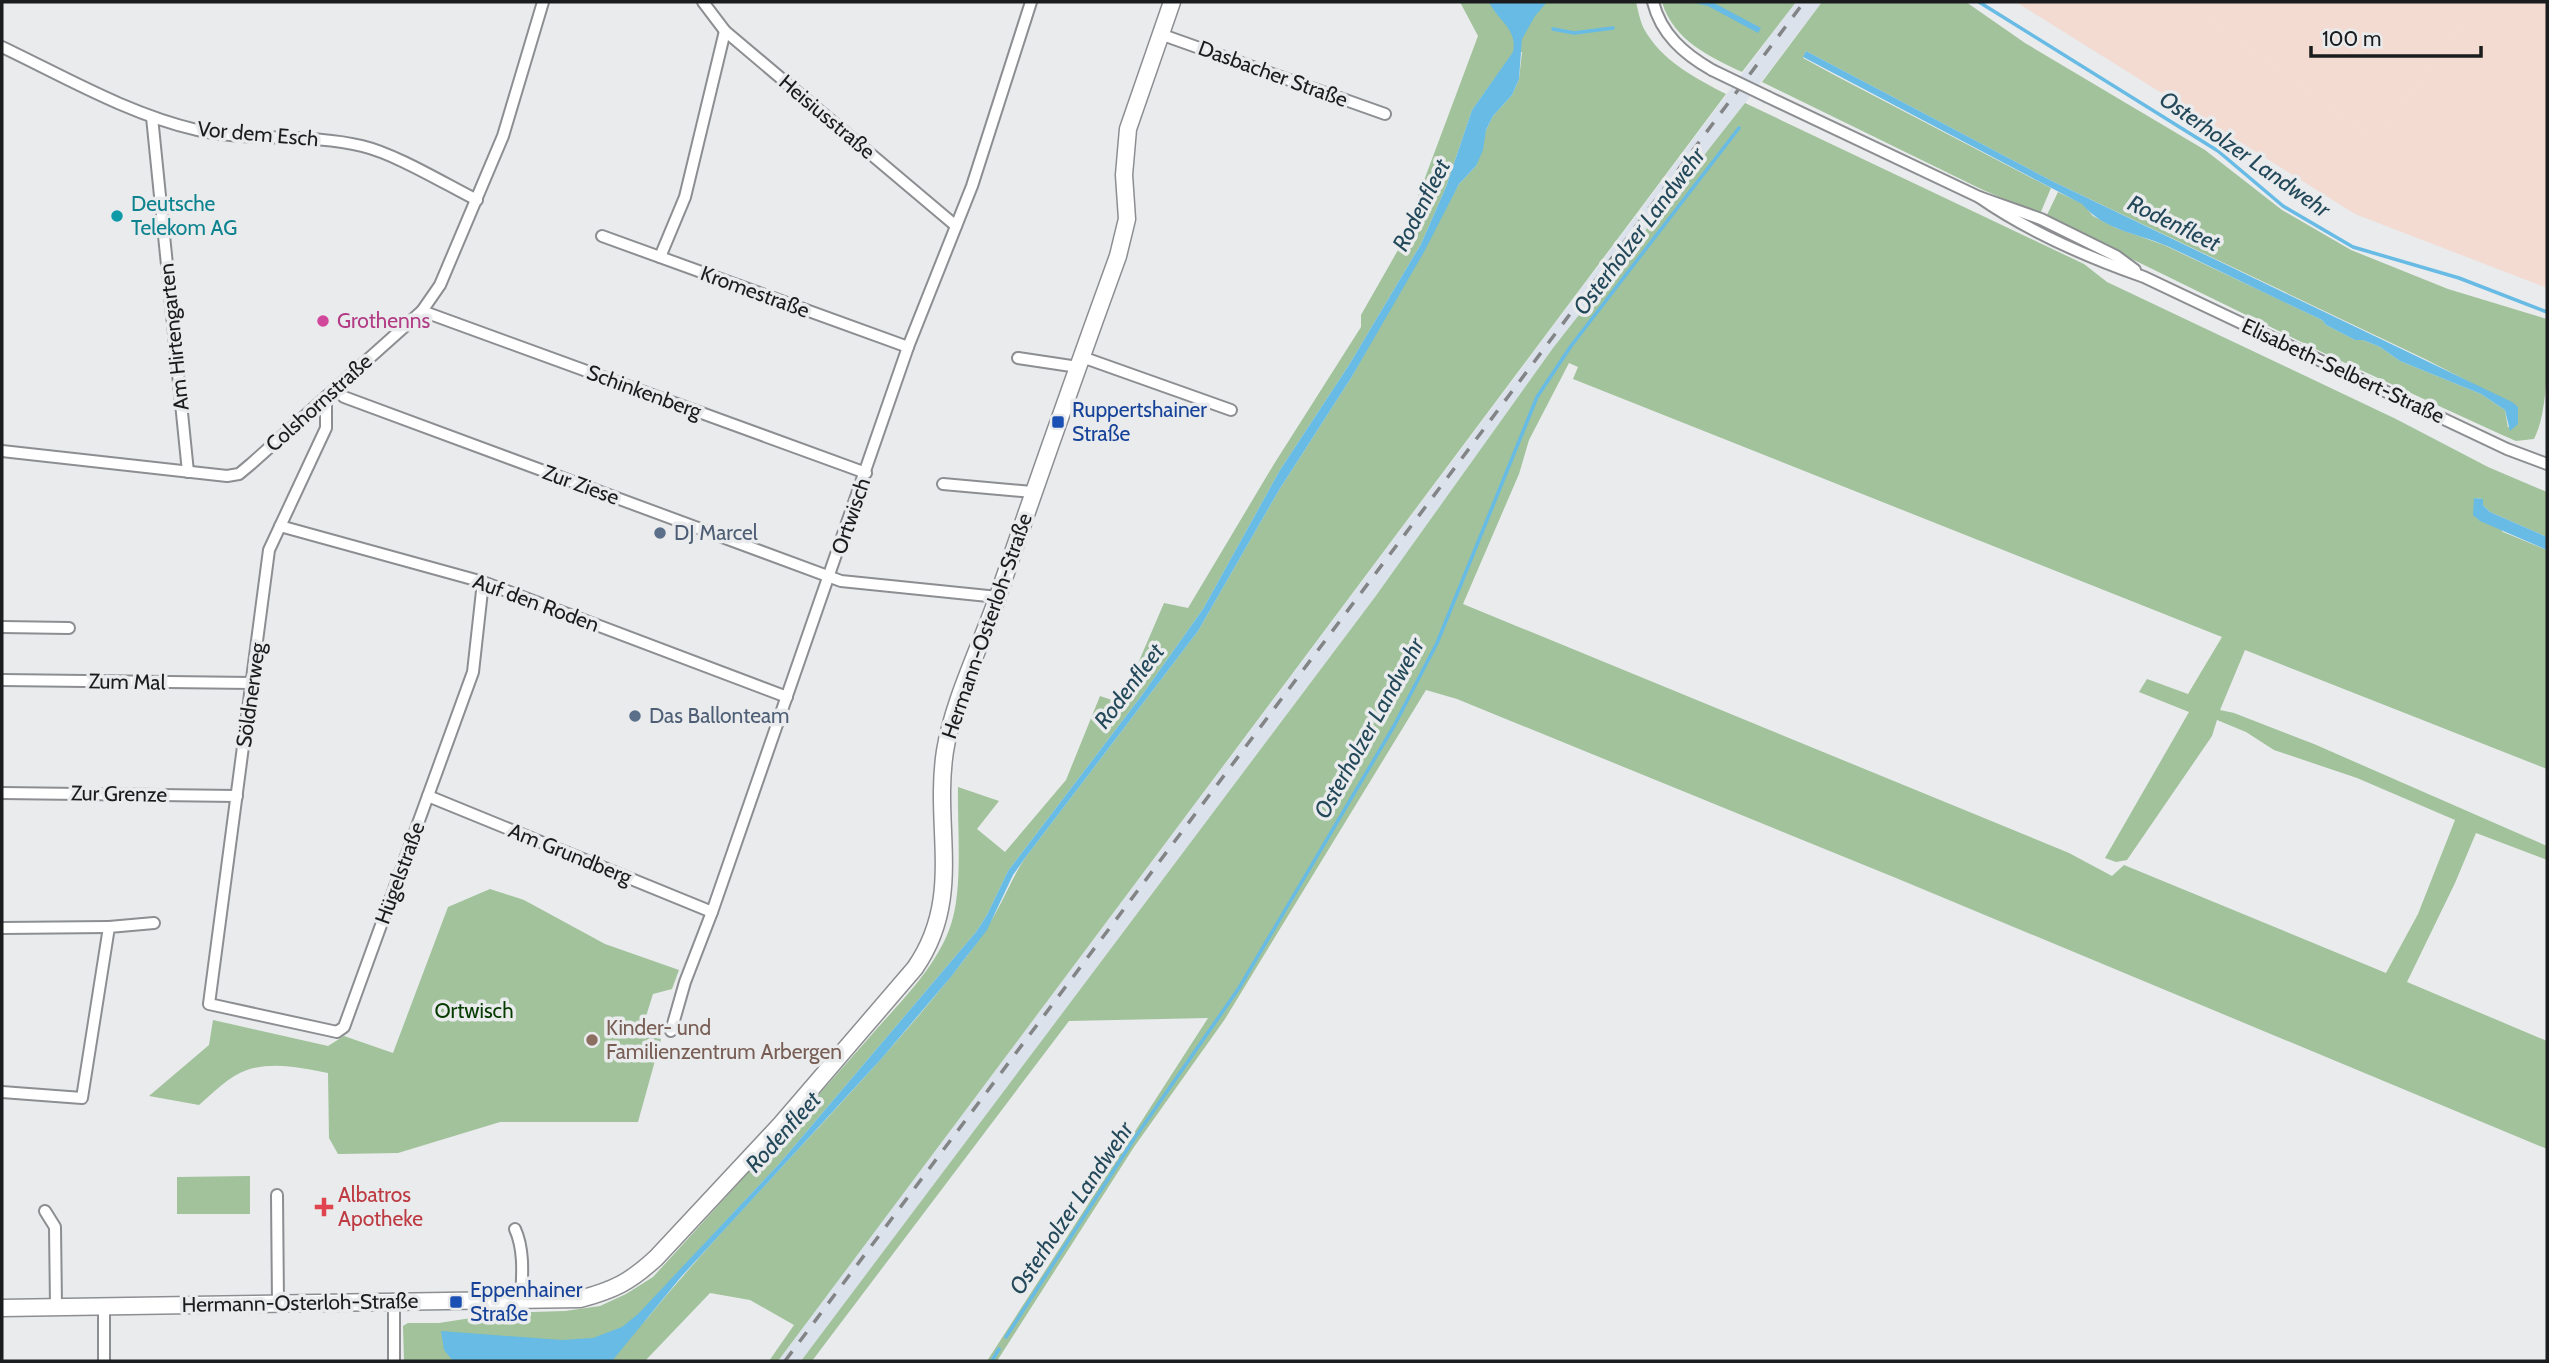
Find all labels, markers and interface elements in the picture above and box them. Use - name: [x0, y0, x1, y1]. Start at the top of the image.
- scale bar: [2311, 14, 2481, 58]
- text: 100 m: [2322, 26, 2381, 51]
- street label: Dasbacher Straße: [1195, 35, 1351, 112]
- street label: Heisiusstraße: [774, 69, 881, 164]
- water label: Osterholzer Landwehr: [2154, 85, 2337, 224]
- street label: Vor dem Esch: [197, 116, 319, 151]
- water label: Osterholzer Landwehr: [1567, 141, 1712, 320]
- water label: Rodenfleet: [1386, 154, 1456, 255]
- water label: Rodenfleet: [2123, 189, 2226, 258]
- place label: Deutsche Telekom AG: [131, 191, 237, 240]
- marker: Deutsche Telekom AG: [109, 208, 125, 224]
- street label: Kromestraße: [697, 260, 813, 323]
- street label: Am Hirtengarten: [153, 262, 194, 412]
- place label: Grothenns: [337, 308, 430, 333]
- marker: Grothenns: [315, 313, 331, 329]
- street label: Elisabeth-Selbert-Straße: [2238, 313, 2449, 429]
- street label: Colshornstraße: [260, 348, 377, 457]
- street label: Schinkenberg: [583, 359, 705, 424]
- place label: Ruppertshainer Straße: [1072, 397, 1207, 446]
- marker: Ruppertshainer Straße: [1050, 414, 1066, 430]
- street label: Zur Ziese: [540, 459, 623, 510]
- street label: Ortwisch: [826, 474, 875, 557]
- street label: Hermann-Osterloh-Straße: [936, 510, 1037, 742]
- place label: DJ Marcel: [674, 520, 758, 545]
- marker: DJ Marcel: [652, 525, 668, 541]
- street label: Auf den Roden: [470, 568, 603, 637]
- water label: Osterholzer Landwehr: [1308, 632, 1431, 823]
- water label: Rodenfleet: [1088, 637, 1171, 734]
- street label: Söldnerweg: [231, 640, 270, 749]
- street label: Zum Mal: [88, 668, 166, 695]
- place label: Das Ballonteam: [649, 703, 789, 728]
- marker: Das Ballonteam: [627, 708, 643, 724]
- street label: Zur Grenze: [71, 780, 168, 807]
- street label: Hügelstraße: [370, 818, 430, 927]
- street label: Am Grundberg: [505, 818, 636, 890]
- park label: Ortwisch: [434, 998, 514, 1023]
- place label: Kinder- und Familienzentrum Arbergen: [606, 1015, 842, 1064]
- marker: Kinder- und Familienzentrum Arbergen: [584, 1032, 600, 1048]
- water label: Rodenfleet: [739, 1085, 827, 1178]
- water label: Osterholzer Landwehr: [1003, 1116, 1140, 1300]
- place label: Albatros Apotheke: [338, 1182, 423, 1231]
- marker: Albatros Apotheke: [316, 1199, 332, 1215]
- place label: Eppenhainer Straße: [470, 1277, 583, 1326]
- street label: Hermann-Osterloh-Straße: [181, 1288, 419, 1317]
- marker: Eppenhainer Straße: [448, 1294, 464, 1310]

